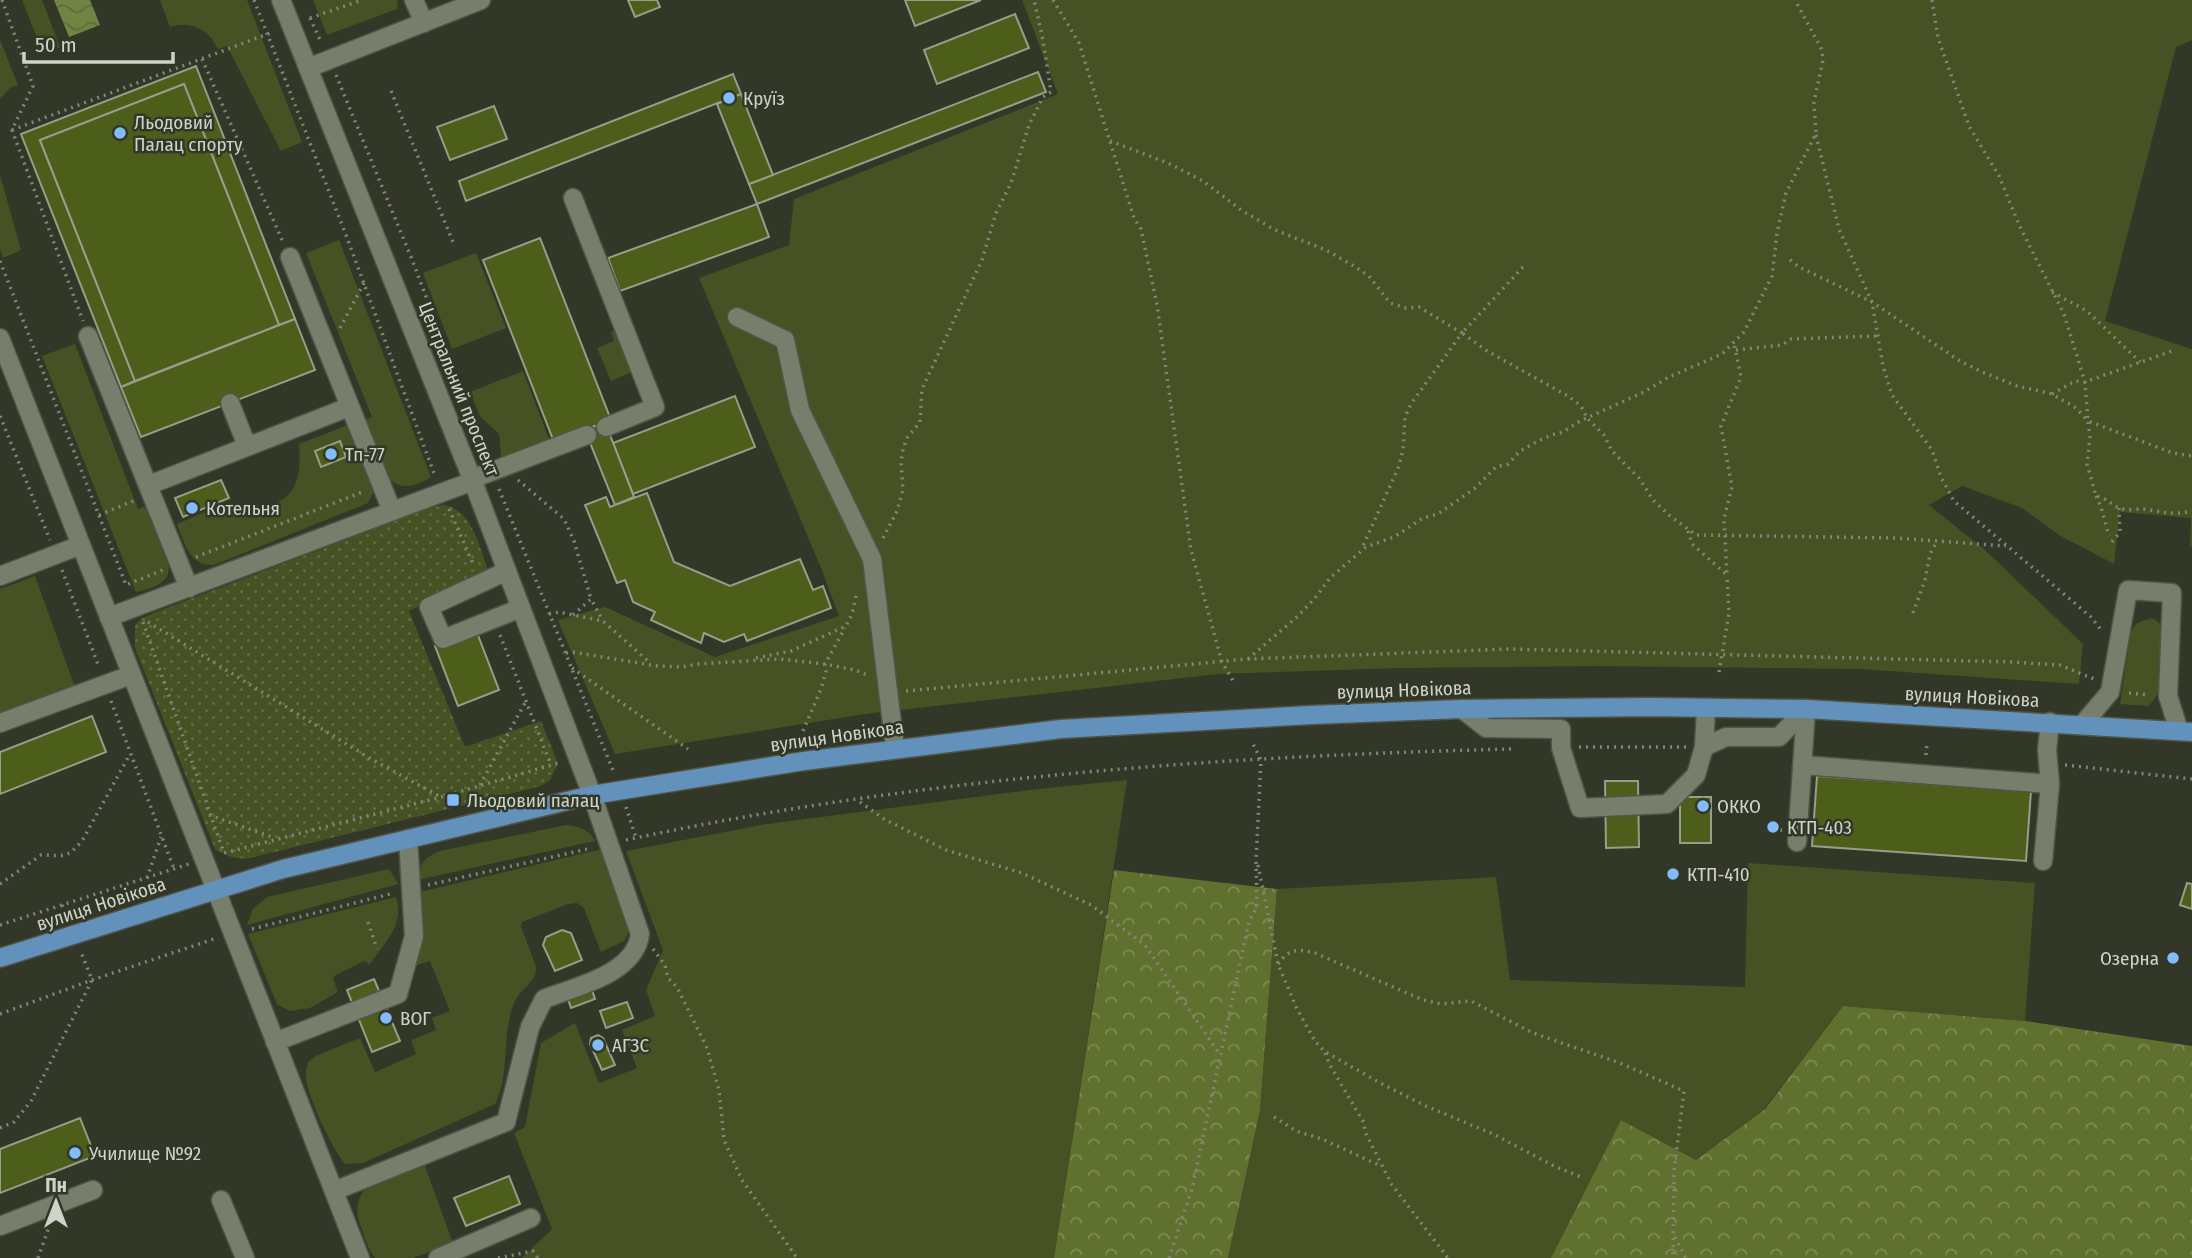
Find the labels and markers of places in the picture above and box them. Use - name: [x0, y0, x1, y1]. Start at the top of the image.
- place label: Круїз: [743, 87, 785, 110]
- marker: Круїз: [721, 90, 737, 106]
- place label: Льодовий Палац спорту: [134, 111, 243, 156]
- marker: Льодовий Палац спорту: [112, 125, 128, 141]
- place label: Тп-77: [345, 443, 385, 466]
- marker: Тп-77: [323, 446, 339, 462]
- place label: Котельня: [206, 497, 280, 520]
- marker: Котельня: [184, 500, 200, 516]
- place label: Льодовий палац: [467, 789, 599, 812]
- marker: Льодовий палац: [445, 792, 461, 808]
- place label: ОККО: [1717, 795, 1761, 818]
- marker: ОККО: [1695, 798, 1711, 814]
- place label: КТП-403: [1787, 816, 1852, 839]
- marker: КТП-403: [1765, 819, 1781, 835]
- place label: КТП-410: [1687, 863, 1750, 886]
- marker: КТП-410: [1665, 866, 1681, 882]
- place label: Озерна: [2100, 947, 2159, 970]
- marker: Озерна: [2165, 950, 2181, 966]
- place label: ВОГ: [400, 1007, 431, 1030]
- marker: ВОГ: [378, 1010, 394, 1026]
- place label: АГЗС: [612, 1034, 649, 1057]
- marker: АГЗС: [590, 1037, 606, 1053]
- place label: Училище №92: [88, 1142, 201, 1165]
- marker: Училище №92: [67, 1145, 83, 1161]

